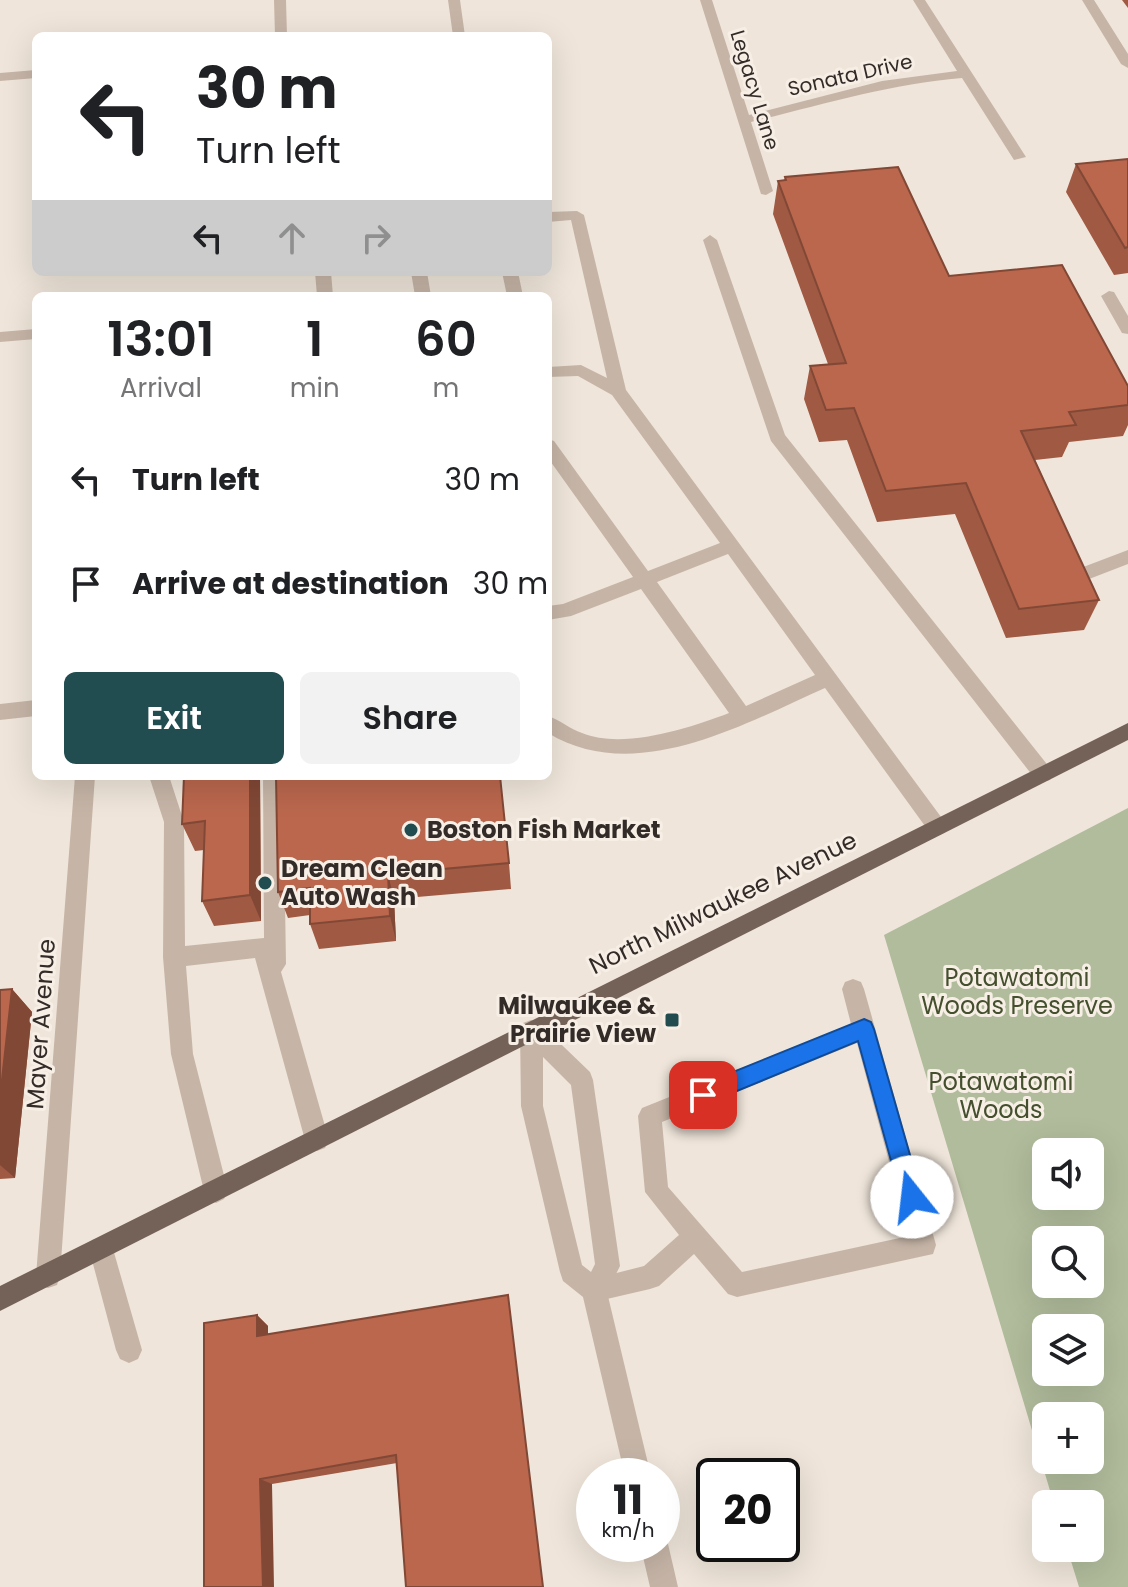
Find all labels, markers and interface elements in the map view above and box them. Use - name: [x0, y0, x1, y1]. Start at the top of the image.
- street label: Legacy Lane: [723, 27, 787, 153]
- street label: Sonata Drive: [785, 47, 915, 103]
- text: 30 m: [196, 49, 338, 128]
- icon: left: [64, 64, 168, 168]
- text: Turn left: [196, 125, 341, 176]
- icon: left: [186, 216, 230, 260]
- icon: ahead: [270, 216, 314, 260]
- icon: right: [354, 216, 398, 260]
- text: 13:01: [107, 306, 214, 373]
- text: 1: [306, 306, 323, 373]
- text: 60: [415, 306, 477, 373]
- text: Arrival: [120, 370, 202, 406]
- text: min: [290, 370, 340, 406]
- text: m: [432, 370, 459, 406]
- icon: left: [64, 458, 108, 502]
- text: Turn left: [132, 458, 260, 501]
- text: 30 m: [445, 458, 520, 501]
- icon: arrive: [64, 562, 108, 606]
- text: Arrive at destination: [132, 562, 449, 605]
- text: 30 m: [473, 562, 548, 605]
- button: Exit: [64, 672, 284, 764]
- button: Share: [300, 672, 520, 764]
- place label: Boston Fish Market: [427, 813, 661, 846]
- marker: Boston Fish Market: [402, 821, 420, 839]
- street label: North Milwaukee Avenue: [583, 823, 862, 982]
- place label: Dream Clean Auto Wash: [281, 852, 443, 913]
- marker: Dream Clean Auto Wash: [256, 874, 274, 892]
- street label: Mayer Avenue: [18, 938, 63, 1110]
- park label: Potawatomi Woods Preserve: [921, 961, 1113, 1022]
- place label: Milwaukee & Prairie View: [498, 989, 657, 1050]
- marker: Milwaukee & Prairie View: [663, 1011, 681, 1029]
- pin: [669, 1061, 737, 1129]
- park label: Potawatomi Woods: [929, 1065, 1073, 1126]
- icon: arrive: [681, 1073, 725, 1117]
- map controls: [1032, 1138, 1104, 1562]
- button: sound: [1032, 1138, 1104, 1210]
- position arrow: [870, 1155, 954, 1239]
- button: search: [1032, 1226, 1104, 1298]
- button: layers: [1032, 1314, 1104, 1386]
- button: +: [1032, 1402, 1104, 1474]
- speed limit sign: 20: [696, 1458, 800, 1562]
- text: 11: [613, 1472, 643, 1528]
- button: −: [1032, 1490, 1104, 1562]
- text: km/h: [601, 1516, 655, 1544]

